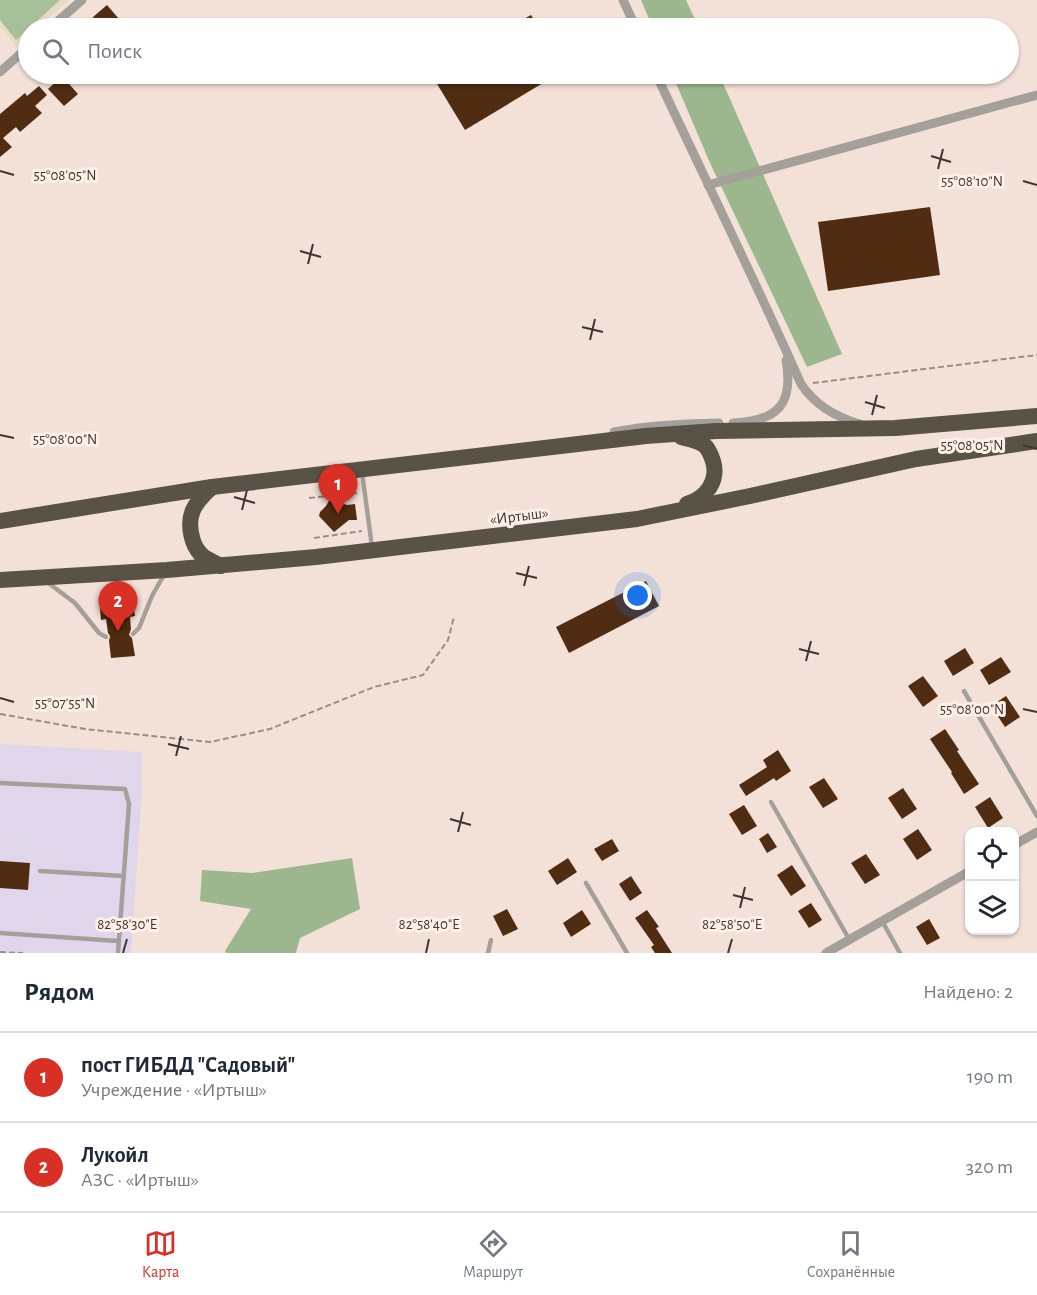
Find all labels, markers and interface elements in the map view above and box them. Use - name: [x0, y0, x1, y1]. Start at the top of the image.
- search box: [18, 18, 1019, 84]
- icon: search: [39, 35, 72, 68]
- text: Поиск: [87, 40, 142, 62]
- text: 55°08'05"N: [33, 168, 97, 183]
- text: 55°08'10"N: [941, 174, 1003, 189]
- text: 55°08'00"N: [33, 432, 97, 447]
- text: 55°08'05"N: [940, 438, 1004, 453]
- pin: 1: [318, 464, 358, 514]
- street label: «Иртыш»: [489, 504, 549, 528]
- your location: [623, 581, 652, 610]
- pin: 2: [98, 582, 138, 631]
- text: 55°07'55"N: [35, 696, 95, 711]
- text: 55°08'00"N: [940, 702, 1004, 717]
- map controls: [965, 827, 1019, 935]
- button: locate: [965, 827, 1019, 881]
- button: layers: [965, 881, 1019, 935]
- text: 82°58'30"E: [97, 917, 157, 932]
- text: 82°58'40"E: [399, 917, 459, 932]
- text: 82°58'50"E: [702, 917, 762, 932]
- text: Рядом: [24, 979, 95, 1005]
- text: Найдено: 2: [923, 982, 1013, 1002]
- text: пост ГИБДД "Садовый": [81, 1054, 295, 1076]
- text: 1: [40, 1067, 47, 1087]
- text: 190 m: [967, 1067, 1013, 1087]
- text: Учреждение · «Иртыш»: [81, 1080, 267, 1100]
- text: Лукойл: [81, 1144, 149, 1166]
- text: 2: [39, 1157, 48, 1177]
- text: 320 m: [966, 1157, 1013, 1177]
- text: АЗС · «Иртыш»: [81, 1170, 199, 1190]
- tab: Карта: [142, 1227, 179, 1282]
- tab: Маршрут: [463, 1227, 523, 1282]
- tab: Сохранённые: [807, 1227, 895, 1282]

